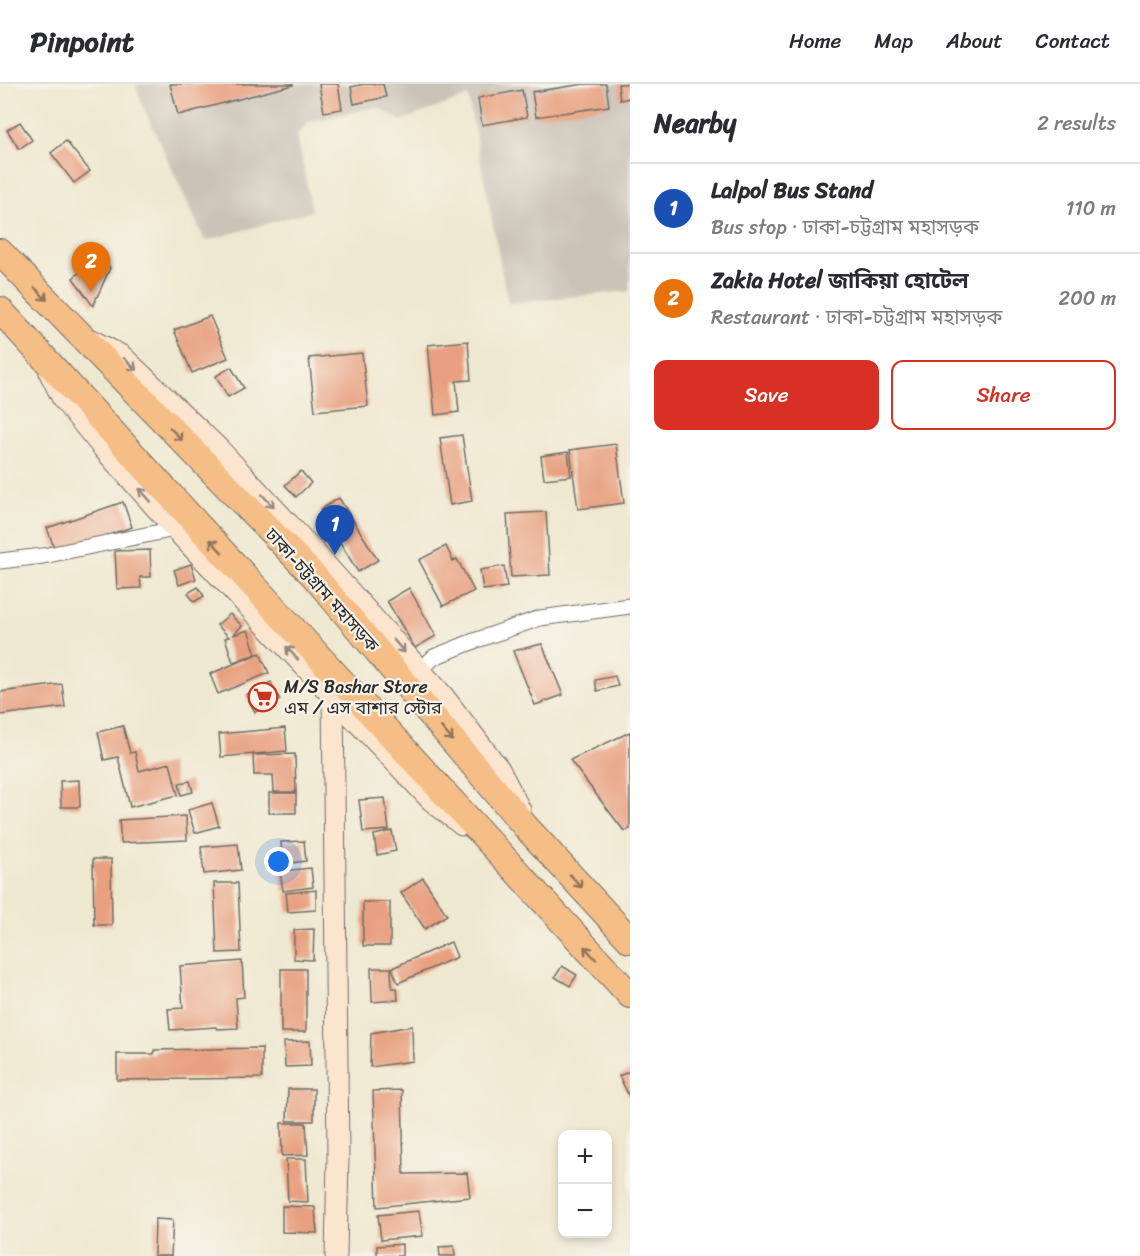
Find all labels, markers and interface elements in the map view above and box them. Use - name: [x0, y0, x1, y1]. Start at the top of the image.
- text: Pinpoint: [30, 17, 134, 66]
- text: Home: [789, 22, 841, 60]
- text: Map: [874, 22, 913, 60]
- text: About: [946, 22, 1003, 60]
- text: Contact: [1036, 22, 1110, 60]
- text: Nearby: [654, 100, 736, 146]
- text: 2 results: [1037, 106, 1116, 141]
- text: Lalpol Bus Stand: [711, 171, 873, 210]
- text: 1: [669, 191, 678, 226]
- text: 110 m: [1066, 191, 1116, 226]
- text: Bus stop · ঢাকা-চট্টগ্রাম মহাসড়ক: [711, 210, 979, 245]
- pin: 2: [72, 242, 110, 292]
- text: Zakia Hotel জাকিয়া হোটেল: [711, 261, 969, 300]
- text: 2: [668, 281, 679, 316]
- text: 200 m: [1059, 281, 1116, 316]
- one-way arrow: [33, 286, 48, 301]
- text: Restaurant · ঢাকা-চট্টগ্রাম মহাসড়ক: [711, 300, 1002, 335]
- one-way arrow: [123, 356, 138, 371]
- button: Save: [654, 360, 879, 430]
- button: Share: [891, 360, 1116, 430]
- one-way arrow: [169, 426, 183, 441]
- one-way arrow: [138, 488, 152, 503]
- one-way arrow: [261, 494, 275, 509]
- pin: 1: [316, 506, 354, 555]
- street label: ঢাকা-চট্টগ্রাম মহাসড়ক: [256, 519, 387, 660]
- one-way arrow: [209, 539, 223, 554]
- one-way arrow: [392, 638, 406, 653]
- one-way arrow: [285, 646, 299, 661]
- place label: M/S Bashar Store এম / এস বাশার স্টোর: [284, 671, 442, 724]
- supermarket icon: M/S Bashar Store এম / এস বাশার স্টোর: [247, 681, 279, 713]
- one-way arrow: [441, 726, 454, 742]
- your location: [264, 847, 293, 876]
- one-way arrow: [569, 873, 583, 888]
- one-way arrow: [583, 945, 597, 960]
- map controls: [558, 1130, 612, 1238]
- button: +: [558, 1130, 612, 1184]
- button: −: [558, 1184, 612, 1238]

